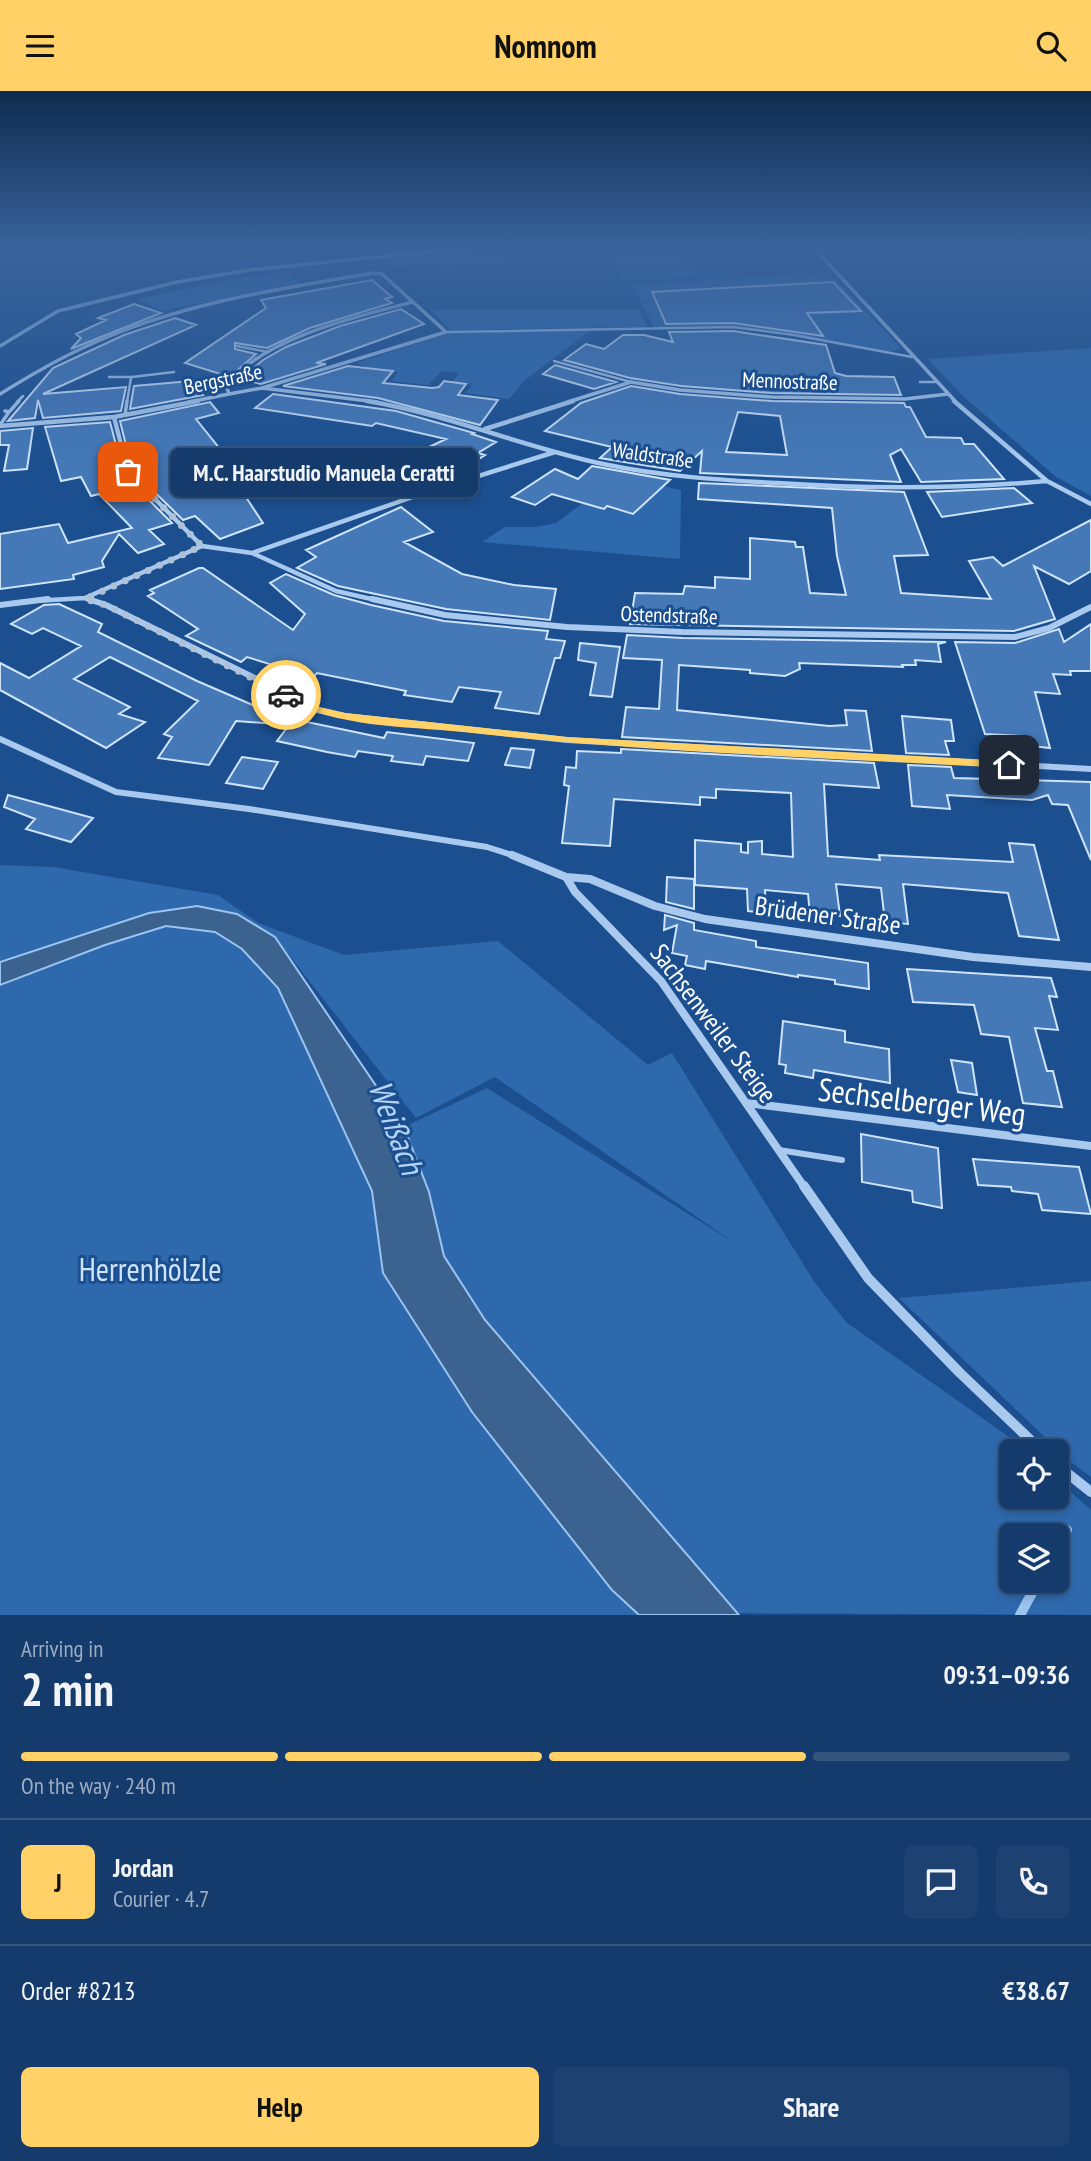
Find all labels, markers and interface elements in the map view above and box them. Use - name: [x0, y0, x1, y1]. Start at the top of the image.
- text: Nomnom: [494, 25, 597, 67]
- icon: menu: [21, 27, 59, 65]
- icon: search: [1032, 27, 1070, 65]
- street label: Bergstraße: [181, 358, 265, 400]
- street label: Mennostraße: [742, 366, 838, 396]
- street label: Waldstraße: [611, 436, 695, 474]
- pin: [98, 442, 158, 502]
- callout: M.C. Haarstudio Manuela Ceratti: [170, 447, 478, 497]
- icon: bag: [109, 453, 147, 491]
- text: M.C. Haarstudio Manuela Ceratti: [193, 458, 455, 487]
- street label: Ostendstraße: [620, 600, 718, 630]
- courier: [251, 660, 321, 730]
- icon: car: [267, 676, 305, 714]
- pin: [979, 735, 1039, 795]
- icon: home: [990, 746, 1028, 784]
- street label: Brüdener Straße: [753, 888, 903, 942]
- street label: Sachsenweiler Steige: [643, 937, 785, 1109]
- street label: Sechselberger Weg: [816, 1067, 1028, 1135]
- water label: Weißach: [359, 1074, 435, 1182]
- park label: Herrenhölzle: [79, 1248, 221, 1290]
- map controls: [999, 1439, 1069, 1593]
- button: locate: [999, 1439, 1069, 1509]
- button: layers: [999, 1523, 1069, 1593]
- text: Arriving in: [21, 1634, 103, 1663]
- text: 09:31–09:36: [943, 1658, 1070, 1691]
- text: 2 min: [21, 1659, 114, 1719]
- text: On the way · 240 m: [21, 1771, 176, 1800]
- button: chat: [904, 1845, 978, 1919]
- button: phone: [996, 1845, 1070, 1919]
- text: Jordan: [113, 1851, 174, 1884]
- text: J: [54, 1866, 62, 1899]
- text: Courier · 4.7: [113, 1884, 209, 1913]
- text: Order #8213: [21, 1974, 136, 2007]
- text: €38.67: [1002, 1974, 1070, 2007]
- button: Help: [21, 2067, 539, 2147]
- button: Share: [553, 2067, 1070, 2147]

